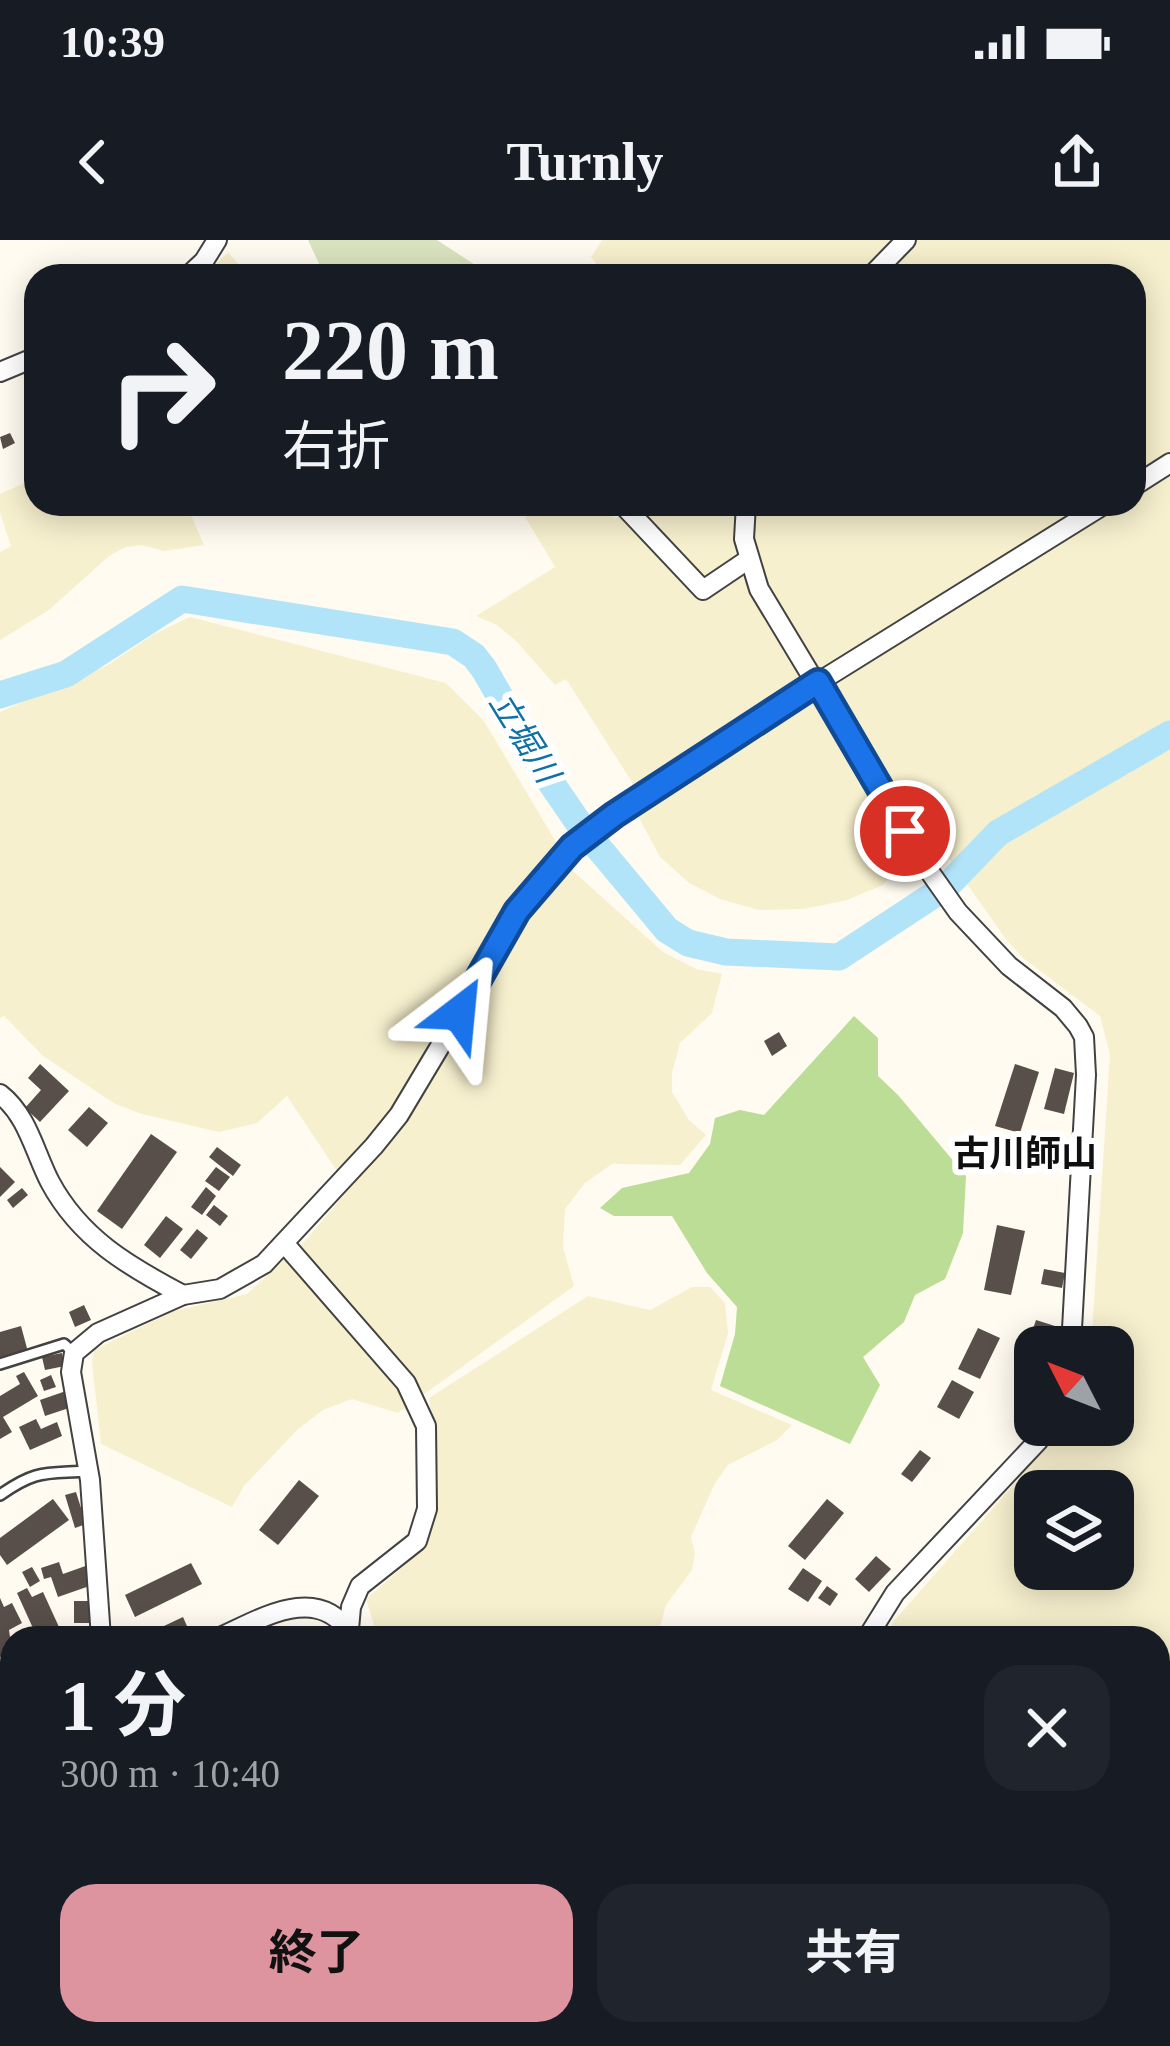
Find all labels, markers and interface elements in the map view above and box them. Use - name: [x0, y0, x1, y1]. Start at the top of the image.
- text: 10:39: [60, 17, 165, 67]
- icon: back: [60, 129, 126, 195]
- icon: share: [1044, 129, 1110, 195]
- text: Turnly: [506, 132, 664, 192]
- text: 220 m: [282, 304, 499, 397]
- icon: right: [84, 312, 240, 468]
- text: 右折: [282, 417, 390, 477]
- water label: 立堀川: [483, 686, 567, 792]
- pin: [854, 780, 956, 882]
- icon: arrive: [872, 798, 938, 864]
- position arrow: [396, 950, 522, 1076]
- district label: 古川師山: [953, 1134, 1097, 1174]
- north arrow: [1014, 1326, 1134, 1446]
- map controls: [1014, 1326, 1134, 1590]
- button: layers: [1014, 1470, 1134, 1590]
- button: close: [984, 1665, 1110, 1791]
- text: 1 分: [60, 1666, 186, 1746]
- text: 300 m · 10:40: [60, 1752, 280, 1795]
- button: 終了: [60, 1884, 573, 2022]
- button: 共有: [597, 1884, 1110, 2022]

